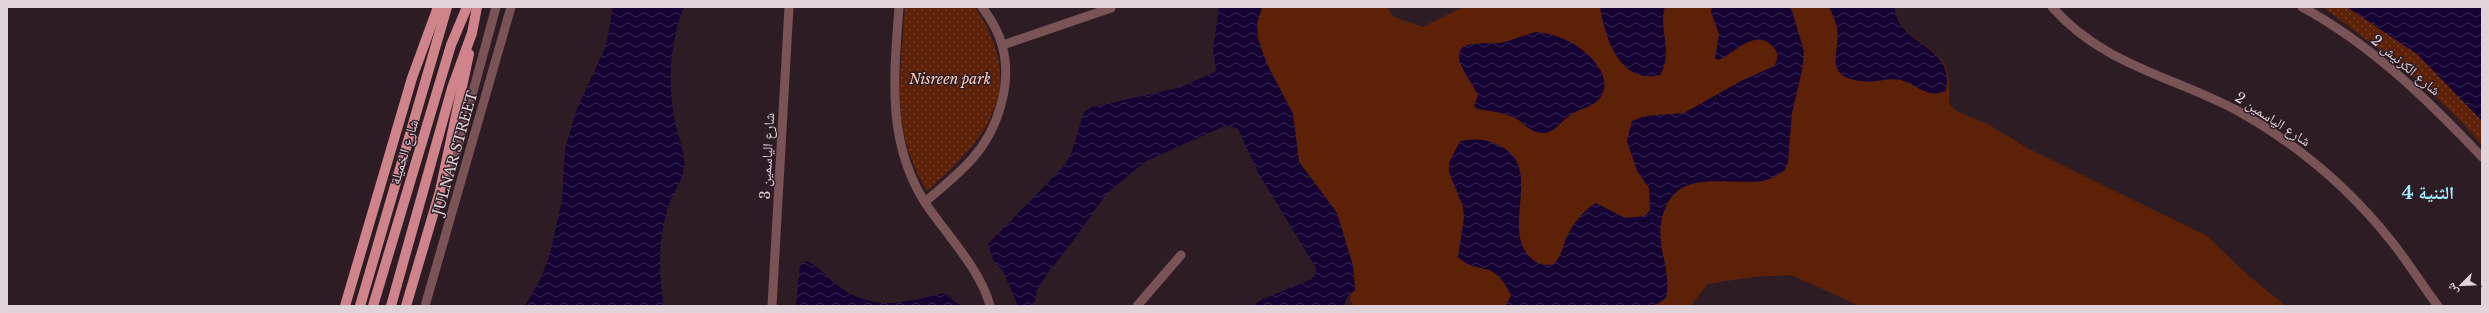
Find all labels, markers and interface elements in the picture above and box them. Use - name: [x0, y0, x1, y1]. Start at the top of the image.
- street label: شارع الكرنيش 2: [2367, 31, 2444, 100]
- park label: Nisreen park: [908, 70, 991, 88]
- street label: شارع الياسمين 2: [2231, 88, 2314, 151]
- street label: JULNAR STREET: [428, 89, 481, 219]
- street label: شارع الياسمين 3: [756, 112, 779, 200]
- street label: شارع الخميلة: [386, 117, 423, 187]
- district label: الثنية 4: [2402, 182, 2454, 204]
- north arrow: [2441, 265, 2481, 305]
- text: ش: [2443, 280, 2462, 297]

